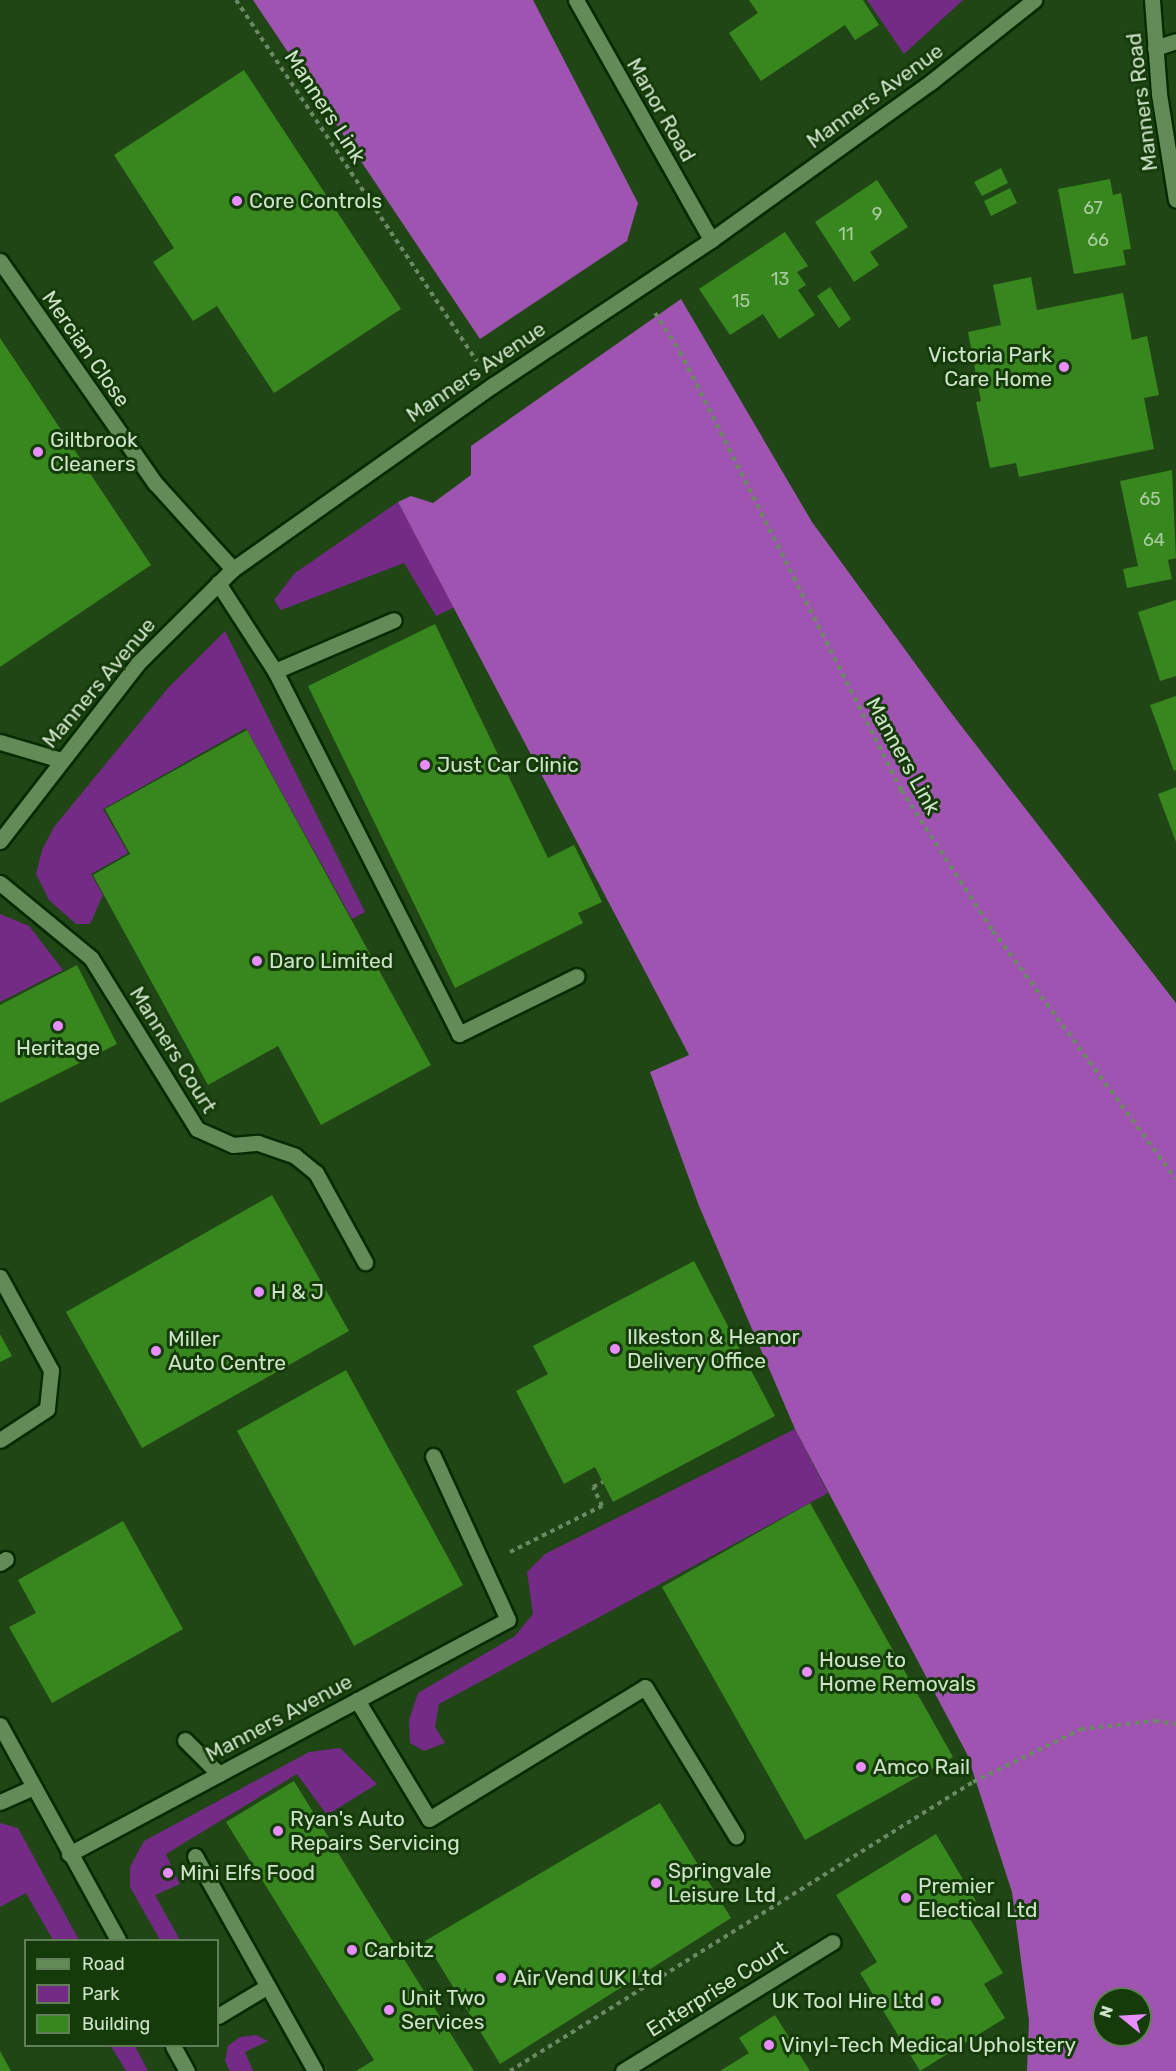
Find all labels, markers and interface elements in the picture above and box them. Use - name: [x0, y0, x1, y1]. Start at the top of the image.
- street label: Manners Road: [1121, 31, 1163, 173]
- street label: Manners Avenue: [802, 38, 948, 154]
- street label: Manners Link: [279, 46, 371, 168]
- street label: Manor Road: [621, 53, 701, 167]
- place label: Core Controls: [249, 188, 382, 214]
- marker: Core Controls: [230, 194, 244, 208]
- house number: 67: [1083, 197, 1103, 219]
- house number: 9: [872, 203, 882, 225]
- house number: 11: [838, 223, 854, 245]
- house number: 66: [1087, 229, 1109, 251]
- house number: 13: [771, 268, 789, 290]
- street label: Mercian Close: [37, 286, 135, 412]
- house number: 15: [732, 290, 750, 312]
- street label: Manners Avenue: [401, 316, 551, 428]
- place label: Victoria Park Care Home: [928, 342, 1052, 392]
- marker: Victoria Park Care Home: [1057, 360, 1071, 374]
- place label: Giltbrook Cleaners: [50, 427, 138, 477]
- marker: Giltbrook Cleaners: [31, 445, 45, 459]
- house number: 65: [1139, 488, 1161, 510]
- house number: 64: [1143, 529, 1165, 551]
- street label: Manners Avenue: [37, 613, 161, 753]
- street label: Manners Link: [861, 693, 945, 819]
- place label: Just Car Clinic: [437, 752, 579, 778]
- marker: Just Car Clinic: [418, 758, 432, 772]
- place label: Daro Limited: [269, 948, 393, 974]
- marker: Daro Limited: [250, 954, 264, 968]
- street label: Manners Court: [124, 982, 222, 1118]
- marker: Heritage: [51, 1019, 65, 1033]
- place label: Heritage: [16, 1035, 100, 1061]
- place label: H & J: [271, 1279, 324, 1305]
- marker: H & J: [252, 1285, 266, 1299]
- place label: Ilkeston & Heanor Delivery Office: [627, 1324, 800, 1374]
- place label: Miller Auto Centre: [168, 1326, 286, 1376]
- marker: Ilkeston & Heanor Delivery Office: [608, 1342, 622, 1356]
- marker: Miller Auto Centre: [149, 1344, 163, 1358]
- place label: House to Home Removals: [819, 1647, 976, 1697]
- marker: House to Home Removals: [800, 1665, 814, 1679]
- street label: Manners Avenue: [201, 1669, 357, 1767]
- place label: Amco Rail: [873, 1754, 970, 1780]
- marker: Amco Rail: [854, 1760, 868, 1774]
- place label: Ryan's Auto Repairs Servicing: [290, 1806, 460, 1856]
- marker: Ryan's Auto Repairs Servicing: [271, 1824, 285, 1838]
- place label: Springvale Leisure Ltd: [668, 1858, 776, 1908]
- place label: Mini Elfs Food: [180, 1860, 315, 1886]
- marker: Mini Elfs Food: [161, 1866, 175, 1880]
- place label: Premier Electical Ltd: [918, 1873, 1037, 1923]
- marker: Springvale Leisure Ltd: [649, 1876, 663, 1890]
- marker: Premier Electical Ltd: [899, 1891, 913, 1905]
- street label: Enterprise Court: [642, 1936, 792, 2042]
- place label: Carbitz: [364, 1937, 434, 1963]
- legend: [24, 1939, 219, 2047]
- marker: Carbitz: [345, 1943, 359, 1957]
- text: Road: [82, 1953, 125, 1975]
- place label: Air Vend UK Ltd: [513, 1965, 664, 1991]
- marker: Air Vend UK Ltd: [494, 1971, 508, 1985]
- text: Park: [82, 1983, 119, 2005]
- place label: Unit Two Services: [401, 1985, 486, 2035]
- north arrow: [1092, 1987, 1152, 2047]
- place label: UK Tool Hire Ltd: [771, 1988, 924, 2014]
- marker: UK Tool Hire Ltd: [929, 1994, 943, 2008]
- marker: Unit Two Services: [382, 2003, 396, 2017]
- text: N: [1095, 2003, 1117, 2020]
- text: Building: [82, 2013, 150, 2035]
- place label: Vinyl-Tech Medical Upholstery: [781, 2032, 1076, 2058]
- marker: Vinyl-Tech Medical Upholstery: [762, 2038, 776, 2052]

